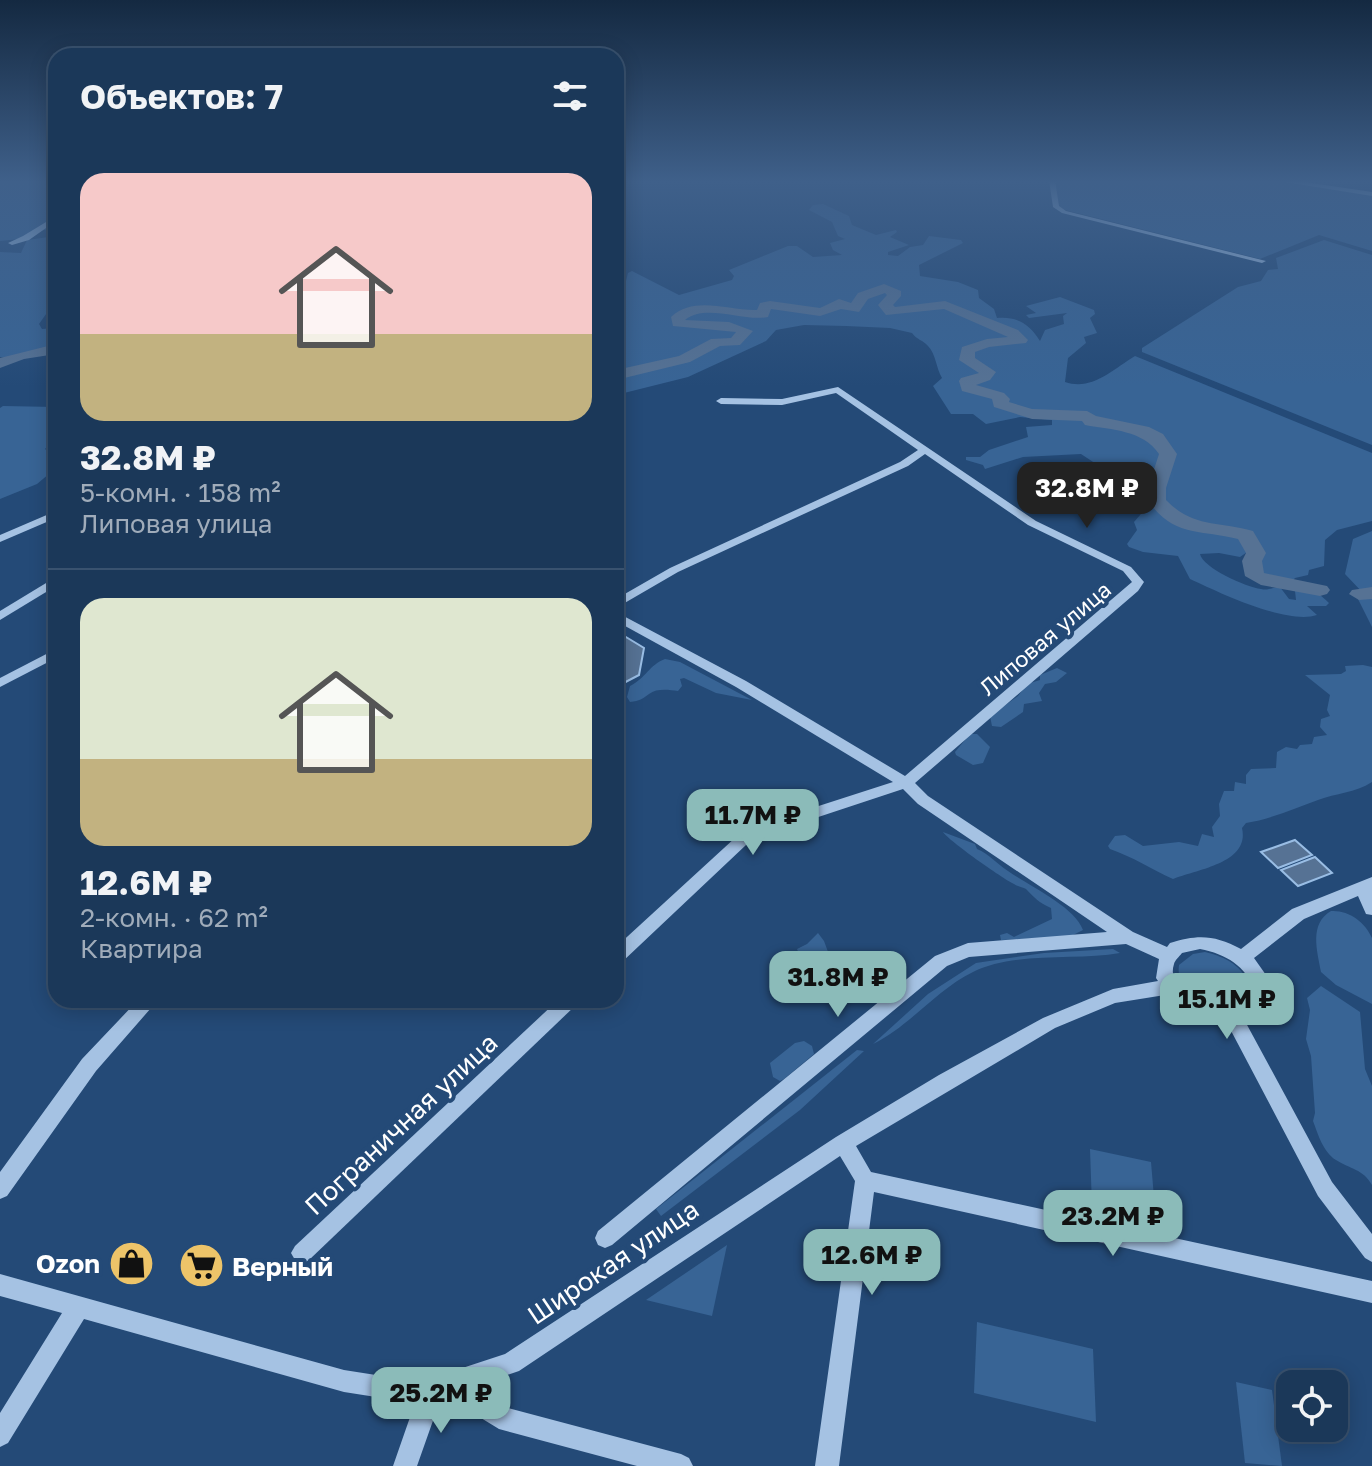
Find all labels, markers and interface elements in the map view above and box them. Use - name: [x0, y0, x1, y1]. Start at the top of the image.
- icon: filters: [548, 74, 592, 118]
- text: Объектов: 7: [80, 76, 283, 116]
- icon: home: [264, 225, 408, 369]
- text: 32.8M ₽: [80, 437, 216, 477]
- pin: 32.8M ₽: [1013, 462, 1161, 530]
- text: 32.8M ₽: [1035, 472, 1139, 503]
- text: 5-комн. · 158 m²: [80, 477, 281, 508]
- text: Липовая улица: [80, 508, 273, 539]
- street label: Липовая улица: [974, 575, 1116, 701]
- icon: home: [264, 650, 408, 794]
- pin: 11.7M ₽: [679, 789, 827, 857]
- text: 11.7M ₽: [705, 799, 801, 830]
- text: 12.6M ₽: [80, 862, 212, 902]
- text: 2-комн. · 62 m²: [80, 902, 268, 933]
- text: Квартира: [80, 933, 203, 964]
- pin: 31.8M ₽: [764, 951, 912, 1019]
- text: 31.8M ₽: [787, 961, 889, 992]
- pin: 15.1M ₽: [1153, 973, 1301, 1041]
- text: 15.1M ₽: [1178, 983, 1276, 1014]
- street label: Пограничная улица: [298, 1027, 504, 1221]
- pin: 23.2M ₽: [1039, 1190, 1187, 1258]
- street label: Широкая улица: [522, 1193, 704, 1331]
- text: 23.2M ₽: [1061, 1200, 1165, 1231]
- pin: 12.6M ₽: [798, 1229, 946, 1297]
- shop icon: Ozon: [107, 1239, 155, 1287]
- text: 12.6M ₽: [821, 1239, 923, 1270]
- supermarket icon: Верный: [177, 1242, 225, 1290]
- place label: Ozon: [36, 1248, 100, 1279]
- place label: Верный: [232, 1251, 333, 1282]
- pin: 25.2M ₽: [367, 1367, 515, 1435]
- map controls: [1276, 1370, 1348, 1442]
- button: locate: [1276, 1370, 1348, 1442]
- text: 25.2M ₽: [389, 1377, 493, 1408]

